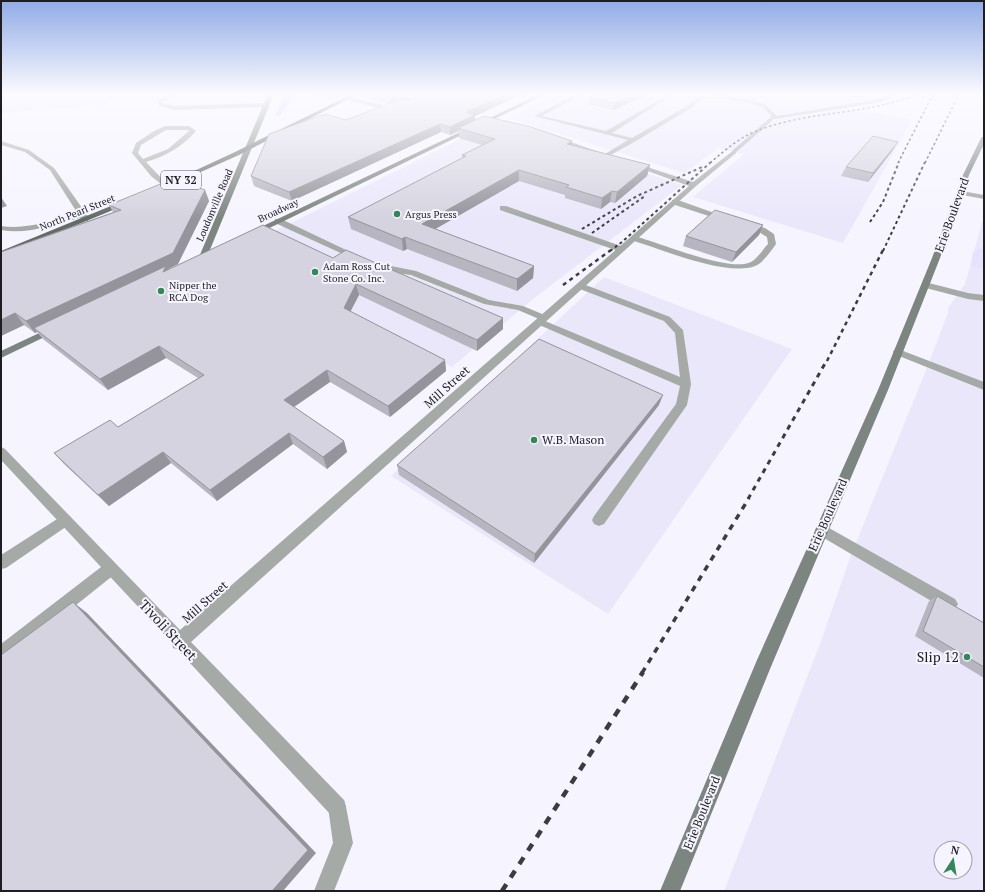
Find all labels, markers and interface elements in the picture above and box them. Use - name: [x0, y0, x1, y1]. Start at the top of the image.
- street label: Loudonville Road: [193, 167, 236, 243]
- road number: NY 32: [161, 171, 201, 189]
- street label: Erie Boulevard: [931, 175, 972, 254]
- street label: North Pearl Street: [37, 191, 117, 234]
- street label: Broadway: [256, 195, 302, 226]
- place label: Argus Press: [405, 208, 457, 221]
- marker: Argus Press: [392, 209, 402, 219]
- place label: Adam Ross Cut Stone Co. Inc.: [323, 260, 390, 285]
- marker: Adam Ross Cut Stone Co. Inc.: [310, 267, 320, 277]
- place label: Nipper the RCA Dog: [169, 279, 217, 304]
- marker: Nipper the RCA Dog: [156, 286, 166, 296]
- street label: Mill Street: [421, 362, 473, 411]
- place label: W.B. Mason: [542, 432, 604, 447]
- marker: W.B. Mason: [529, 435, 539, 445]
- street label: Erie Boulevard: [805, 476, 850, 553]
- street label: Mill Street: [179, 577, 231, 626]
- street label: Tivoli Street: [135, 595, 202, 665]
- place label: Slip 12: [917, 647, 959, 666]
- marker: Slip 12: [962, 652, 972, 662]
- street label: Erie Boulevard: [680, 774, 723, 852]
- north arrow: [933, 840, 973, 880]
- text: N: [950, 843, 961, 858]

